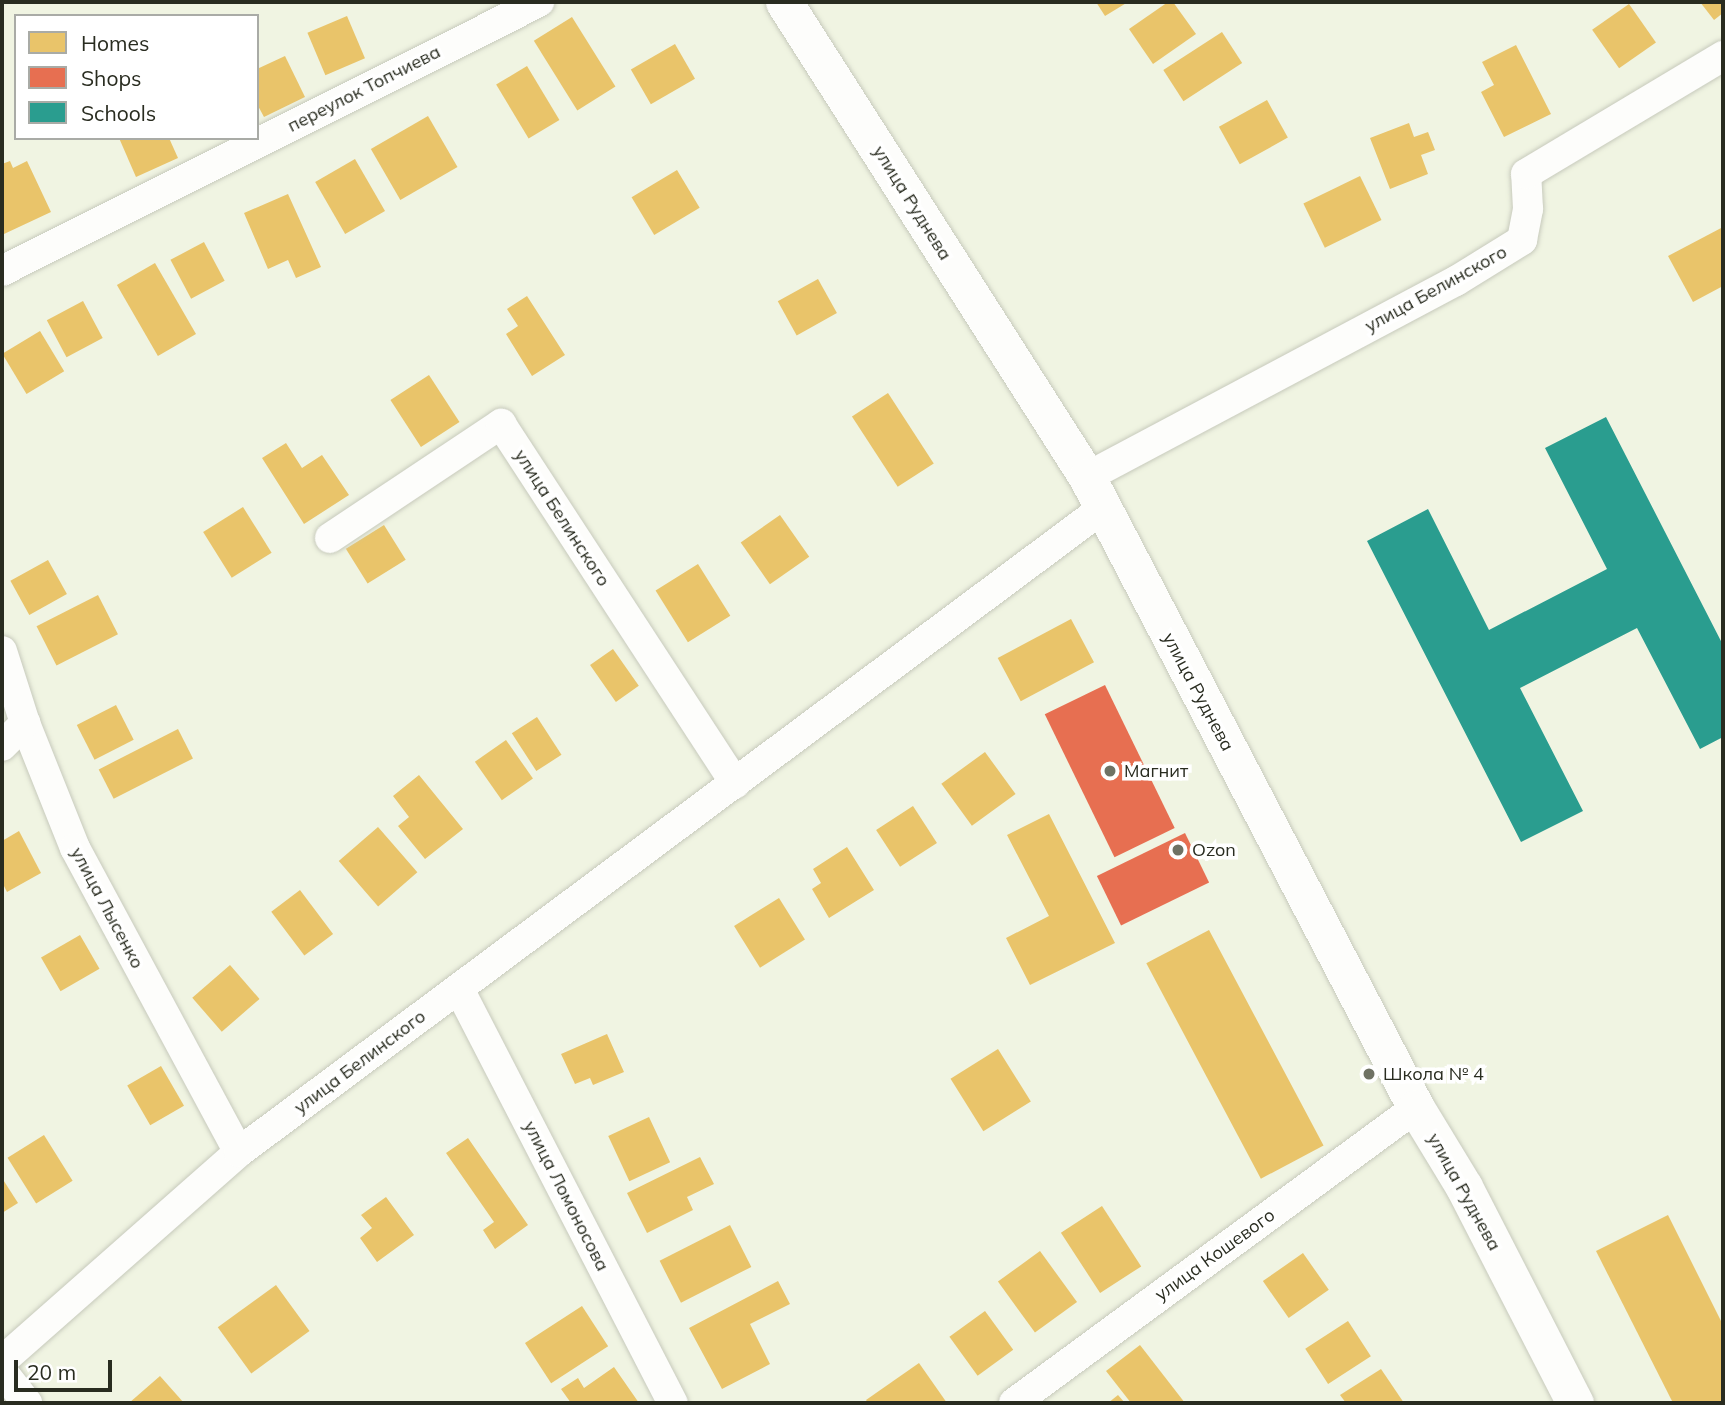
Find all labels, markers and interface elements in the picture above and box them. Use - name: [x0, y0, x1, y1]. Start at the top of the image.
- legend: [14, 14, 259, 140]
- text: Homes: [81, 30, 149, 56]
- street label: переулок Топчиева: [284, 41, 444, 137]
- text: Shops: [81, 65, 141, 91]
- text: Schools: [81, 100, 156, 126]
- street label: улица Руднева: [868, 142, 956, 264]
- street label: улица Белинского: [1361, 241, 1511, 337]
- street label: улица Белинского: [510, 445, 614, 591]
- street label: улица Руднева: [1158, 629, 1238, 755]
- place label: Магнит: [1124, 760, 1188, 782]
- marker: Магнит: [1102, 763, 1118, 779]
- place label: Ozon: [1192, 839, 1236, 861]
- marker: Ozon: [1170, 842, 1186, 858]
- street label: улица Лысенко: [66, 844, 148, 972]
- street label: улица Белинского: [290, 1006, 430, 1118]
- place label: Школа № 4: [1383, 1063, 1484, 1085]
- marker: Школа № 4: [1361, 1066, 1377, 1082]
- street label: улица Ломоносова: [519, 1117, 613, 1275]
- street label: улица Руднева: [1423, 1129, 1505, 1255]
- street label: улица Кошевого: [1151, 1204, 1279, 1306]
- scale bar: [18, 1346, 116, 1390]
- text: 20 m: [27, 1359, 76, 1385]

